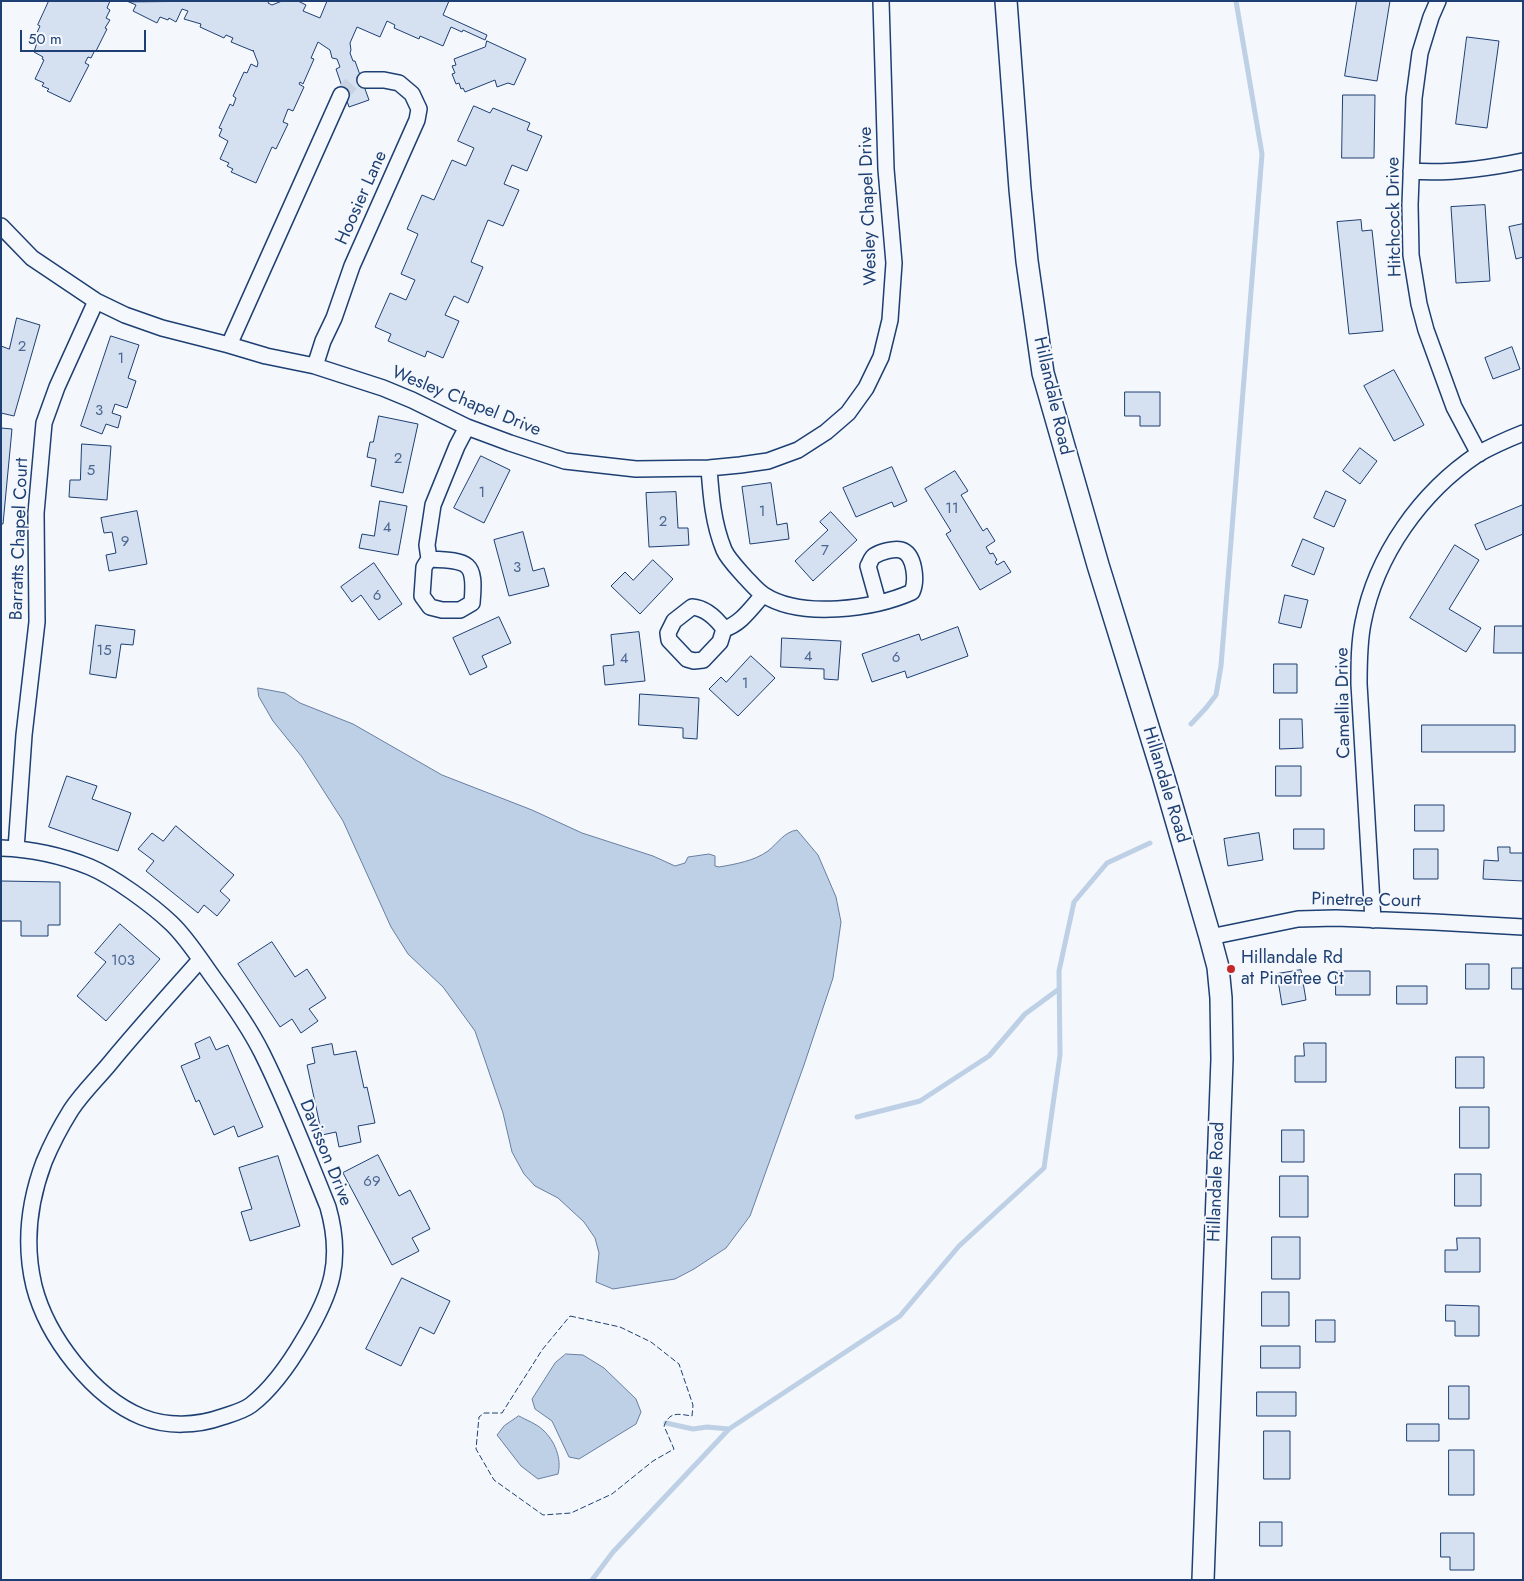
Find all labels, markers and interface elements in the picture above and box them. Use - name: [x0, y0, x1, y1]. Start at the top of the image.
- scale bar: [22, 20, 149, 52]
- text: 50 m: [28, 28, 62, 50]
- street label: Wesley Chapel Drive: [855, 126, 883, 286]
- street label: Hoosier Lane: [332, 148, 392, 248]
- street label: Hitchcock Drive: [1383, 157, 1407, 277]
- street label: Hillandale Road: [1028, 335, 1076, 457]
- house number: 2: [18, 338, 26, 356]
- house number: 1: [118, 350, 124, 368]
- street label: Wesley Chapel Drive: [388, 362, 544, 442]
- house number: 3: [95, 402, 103, 420]
- house number: 2: [394, 450, 402, 468]
- street label: Barratts Chapel Court: [6, 457, 34, 621]
- house number: 5: [87, 462, 95, 480]
- house number: 1: [479, 484, 485, 502]
- house number: 11: [945, 500, 959, 518]
- house number: 1: [759, 503, 765, 521]
- house number: 2: [659, 513, 667, 531]
- house number: 4: [383, 519, 391, 537]
- house number: 9: [121, 533, 129, 551]
- house number: 7: [821, 542, 829, 560]
- house number: 3: [513, 559, 521, 577]
- house number: 6: [373, 587, 381, 605]
- house number: 15: [96, 642, 112, 660]
- street label: Camellia Drive: [1332, 647, 1356, 759]
- house number: 4: [804, 648, 812, 666]
- house number: 6: [892, 649, 900, 667]
- house number: 4: [620, 650, 628, 668]
- house number: 1: [742, 675, 748, 693]
- street label: Hillandale Road: [1137, 724, 1193, 846]
- street label: Pinetree Court: [1311, 889, 1421, 913]
- place label: Hillandale Rd at Pinetree Ct: [1241, 948, 1343, 991]
- house number: 103: [111, 952, 135, 970]
- marker: Hillandale Rd at Pinetree Ct: [1225, 963, 1237, 975]
- street label: Davisson Drive: [294, 1097, 356, 1209]
- street label: Hillandale Road: [1204, 1121, 1230, 1243]
- house number: 69: [363, 1173, 381, 1191]

